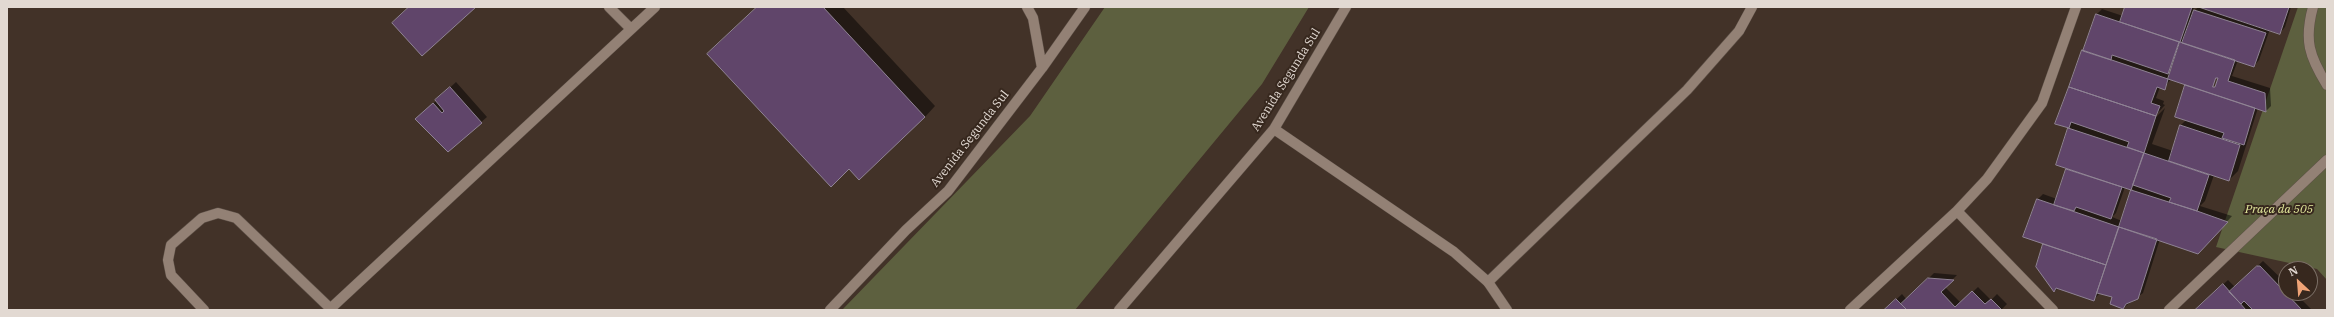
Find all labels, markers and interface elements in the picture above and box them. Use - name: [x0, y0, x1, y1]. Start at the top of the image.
- street label: Avenida Segunda Sul: [1248, 26, 1324, 134]
- street label: Avenida Segunda Sul: [928, 88, 1012, 190]
- park label: Praça da 505: [2245, 203, 2313, 217]
- north arrow: [2278, 261, 2318, 301]
- text: N: [2286, 263, 2300, 279]

